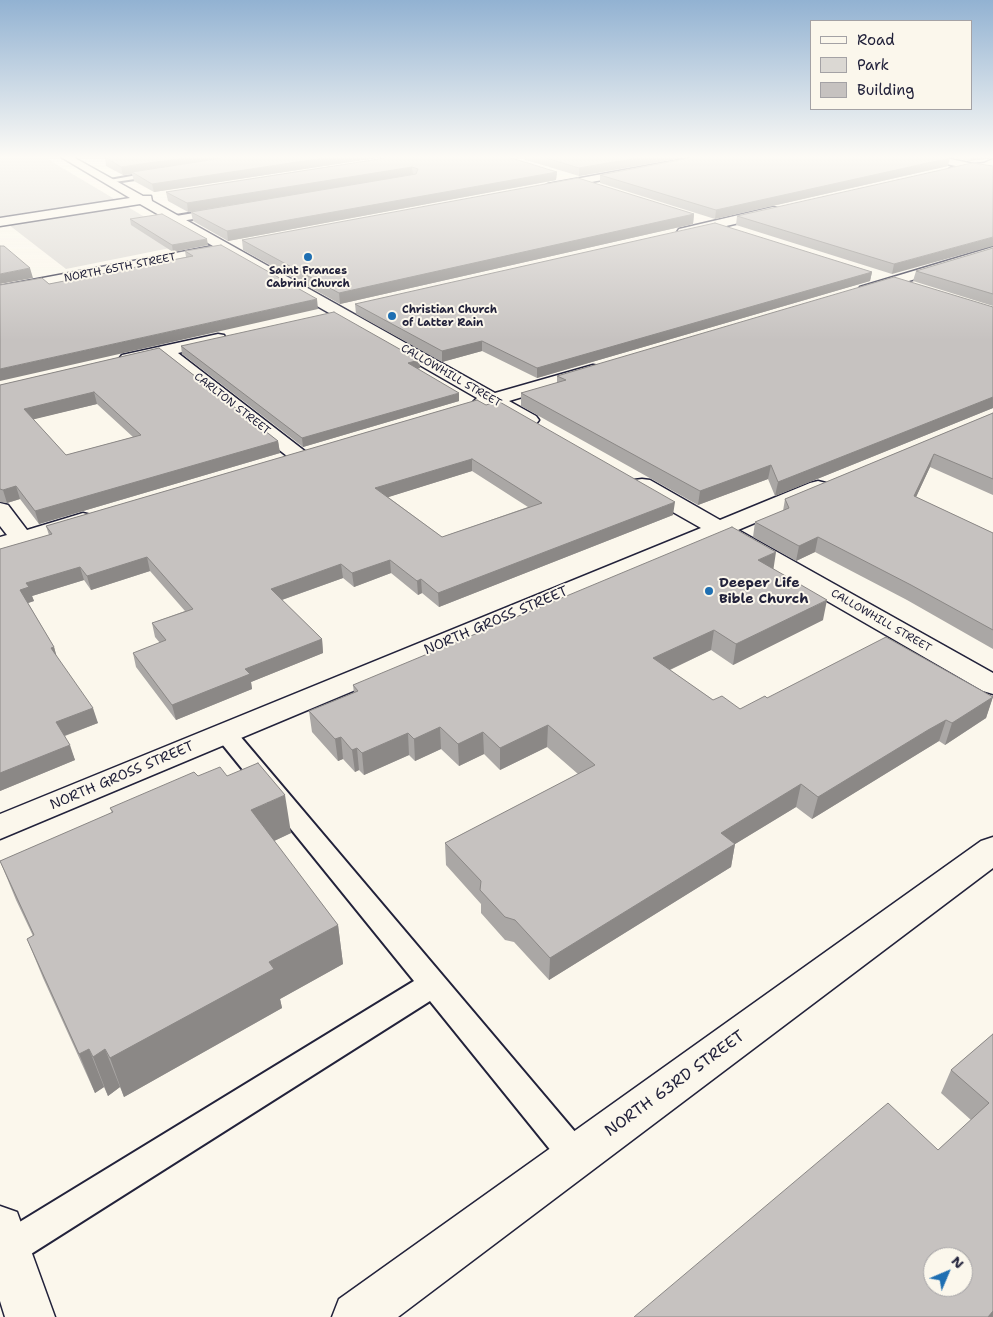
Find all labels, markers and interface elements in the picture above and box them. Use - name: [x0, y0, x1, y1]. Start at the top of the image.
- legend: [810, 20, 973, 110]
- text: Road: [857, 30, 895, 50]
- text: Park: [857, 55, 889, 75]
- text: Building: [857, 80, 914, 100]
- street label: NORTH 65TH STREET: [63, 251, 177, 285]
- marker: Saint Frances Cabrini Church: [302, 251, 314, 263]
- place label: Saint Frances Cabrini Church: [266, 264, 350, 290]
- place label: Christian Church of Latter Rain: [402, 303, 497, 329]
- marker: Christian Church of Latter Rain: [386, 310, 398, 322]
- street label: CALLOWHILL STREET: [398, 342, 504, 410]
- street label: CARLTON STREET: [191, 370, 273, 438]
- place label: Deeper Life Bible Church: [719, 575, 809, 608]
- street label: NORTH GROSS STREET: [422, 583, 570, 659]
- marker: Deeper Life Bible Church: [703, 585, 715, 597]
- street label: CALLOWHILL STREET: [828, 587, 934, 655]
- street label: NORTH GROSS STREET: [48, 738, 196, 814]
- street label: NORTH 63RD STREET: [601, 1027, 749, 1141]
- north arrow: [923, 1247, 973, 1297]
- text: N: [948, 1252, 968, 1272]

